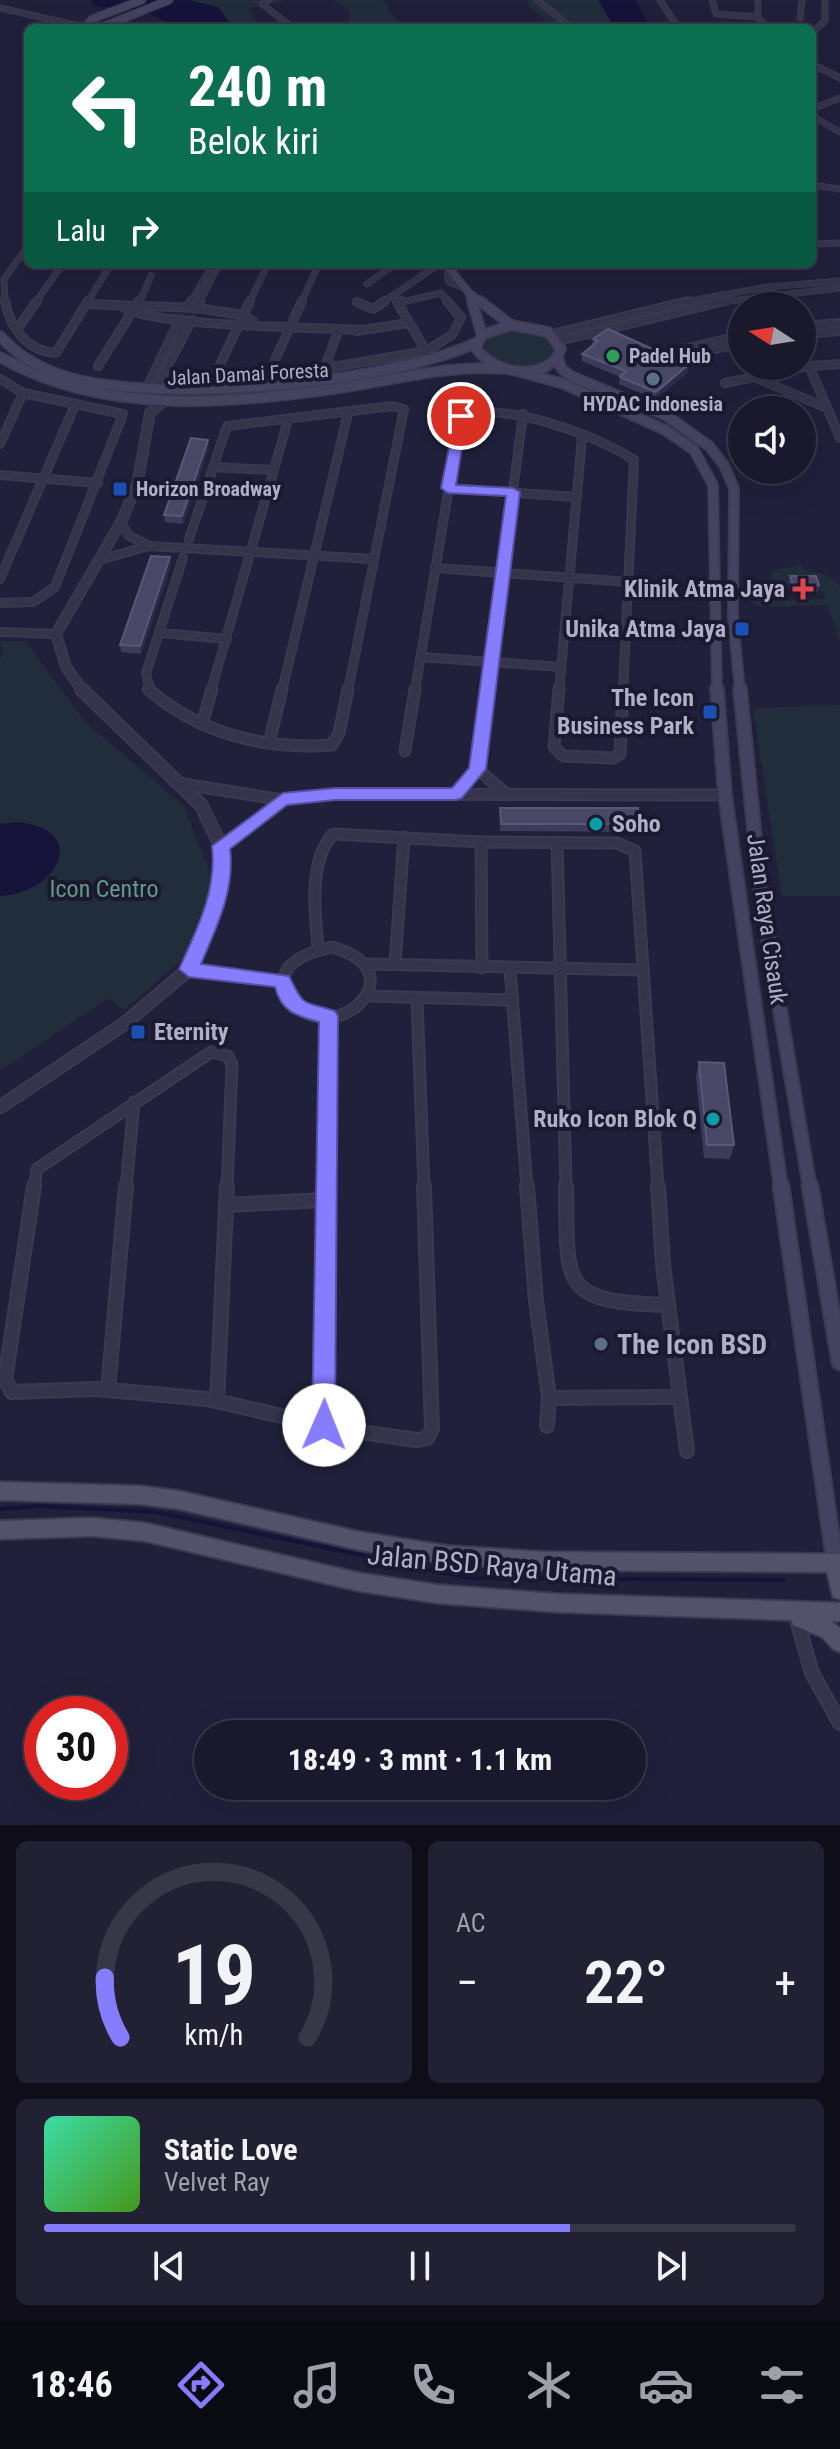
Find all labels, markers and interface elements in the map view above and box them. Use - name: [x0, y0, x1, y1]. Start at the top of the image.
- text: 240 m: [188, 54, 327, 120]
- icon: left: [56, 56, 160, 160]
- text: Belok kiri: [188, 121, 319, 163]
- icon: right: [122, 208, 166, 252]
- text: Lalu: [56, 213, 106, 248]
- north arrow: [728, 292, 816, 380]
- map controls: [728, 292, 816, 484]
- place label: Padel Hub: [629, 344, 711, 368]
- marker: Padel Hub: [604, 347, 622, 365]
- street label: Jalan Damai Foresta: [167, 358, 329, 390]
- marker: HYDAC Indonesia: [644, 370, 662, 388]
- pin: [427, 382, 495, 450]
- place label: HYDAC Indonesia: [583, 392, 723, 416]
- icon: arrive: [439, 394, 483, 438]
- button: sound: [728, 396, 816, 484]
- place label: Horizon Broadway: [136, 477, 281, 501]
- marker: Horizon Broadway: [111, 480, 129, 498]
- place label: Klinik Atma Jaya: [624, 575, 785, 603]
- marker: Klinik Atma Jaya: [792, 578, 814, 600]
- place label: Unika Atma Jaya: [565, 615, 726, 643]
- marker: Unika Atma Jaya: [733, 620, 751, 638]
- place label: The Icon Business Park: [557, 684, 695, 740]
- marker: The Icon Business Park: [701, 703, 719, 721]
- place label: Soho: [612, 810, 661, 838]
- marker: Soho: [587, 815, 605, 833]
- street label: Jalan Raya Cisauk: [741, 832, 793, 1006]
- park label: Icon Centro: [50, 875, 158, 903]
- place label: Eternity: [154, 1018, 229, 1046]
- marker: Eternity: [129, 1023, 147, 1041]
- place label: Ruko Icon Blok Q: [533, 1105, 697, 1133]
- marker: Ruko Icon Blok Q: [704, 1110, 722, 1128]
- place label: The Icon BSD: [617, 1328, 767, 1361]
- marker: The Icon BSD: [592, 1335, 610, 1353]
- position arrow: [282, 1383, 366, 1467]
- street label: Jalan BSD Raya Utama: [366, 1538, 618, 1593]
- speed limit sign: 30: [24, 1696, 128, 1800]
- text: 18:49 · 3 mnt · 1.1 km: [288, 1742, 552, 1777]
- text: AC: [456, 1908, 486, 1938]
- text: 19: [172, 1927, 256, 2024]
- text: 22°: [584, 1947, 668, 2018]
- text: −: [456, 1957, 478, 2009]
- text: +: [774, 1957, 796, 2009]
- text: km/h: [185, 2018, 243, 2052]
- text: Static Love: [164, 2132, 298, 2167]
- text: Velvet Ray: [164, 2167, 270, 2197]
- icon: previous: [147, 2244, 191, 2288]
- icon: pause: [398, 2244, 442, 2288]
- icon: next: [649, 2244, 693, 2288]
- icon: directions: [173, 2357, 229, 2413]
- icon: music: [289, 2357, 345, 2413]
- icon: phone: [405, 2357, 461, 2413]
- icon: climate: [521, 2357, 577, 2413]
- icon: car: [638, 2357, 694, 2413]
- icon: filters: [754, 2357, 810, 2413]
- text: 18:46: [30, 2364, 113, 2406]

